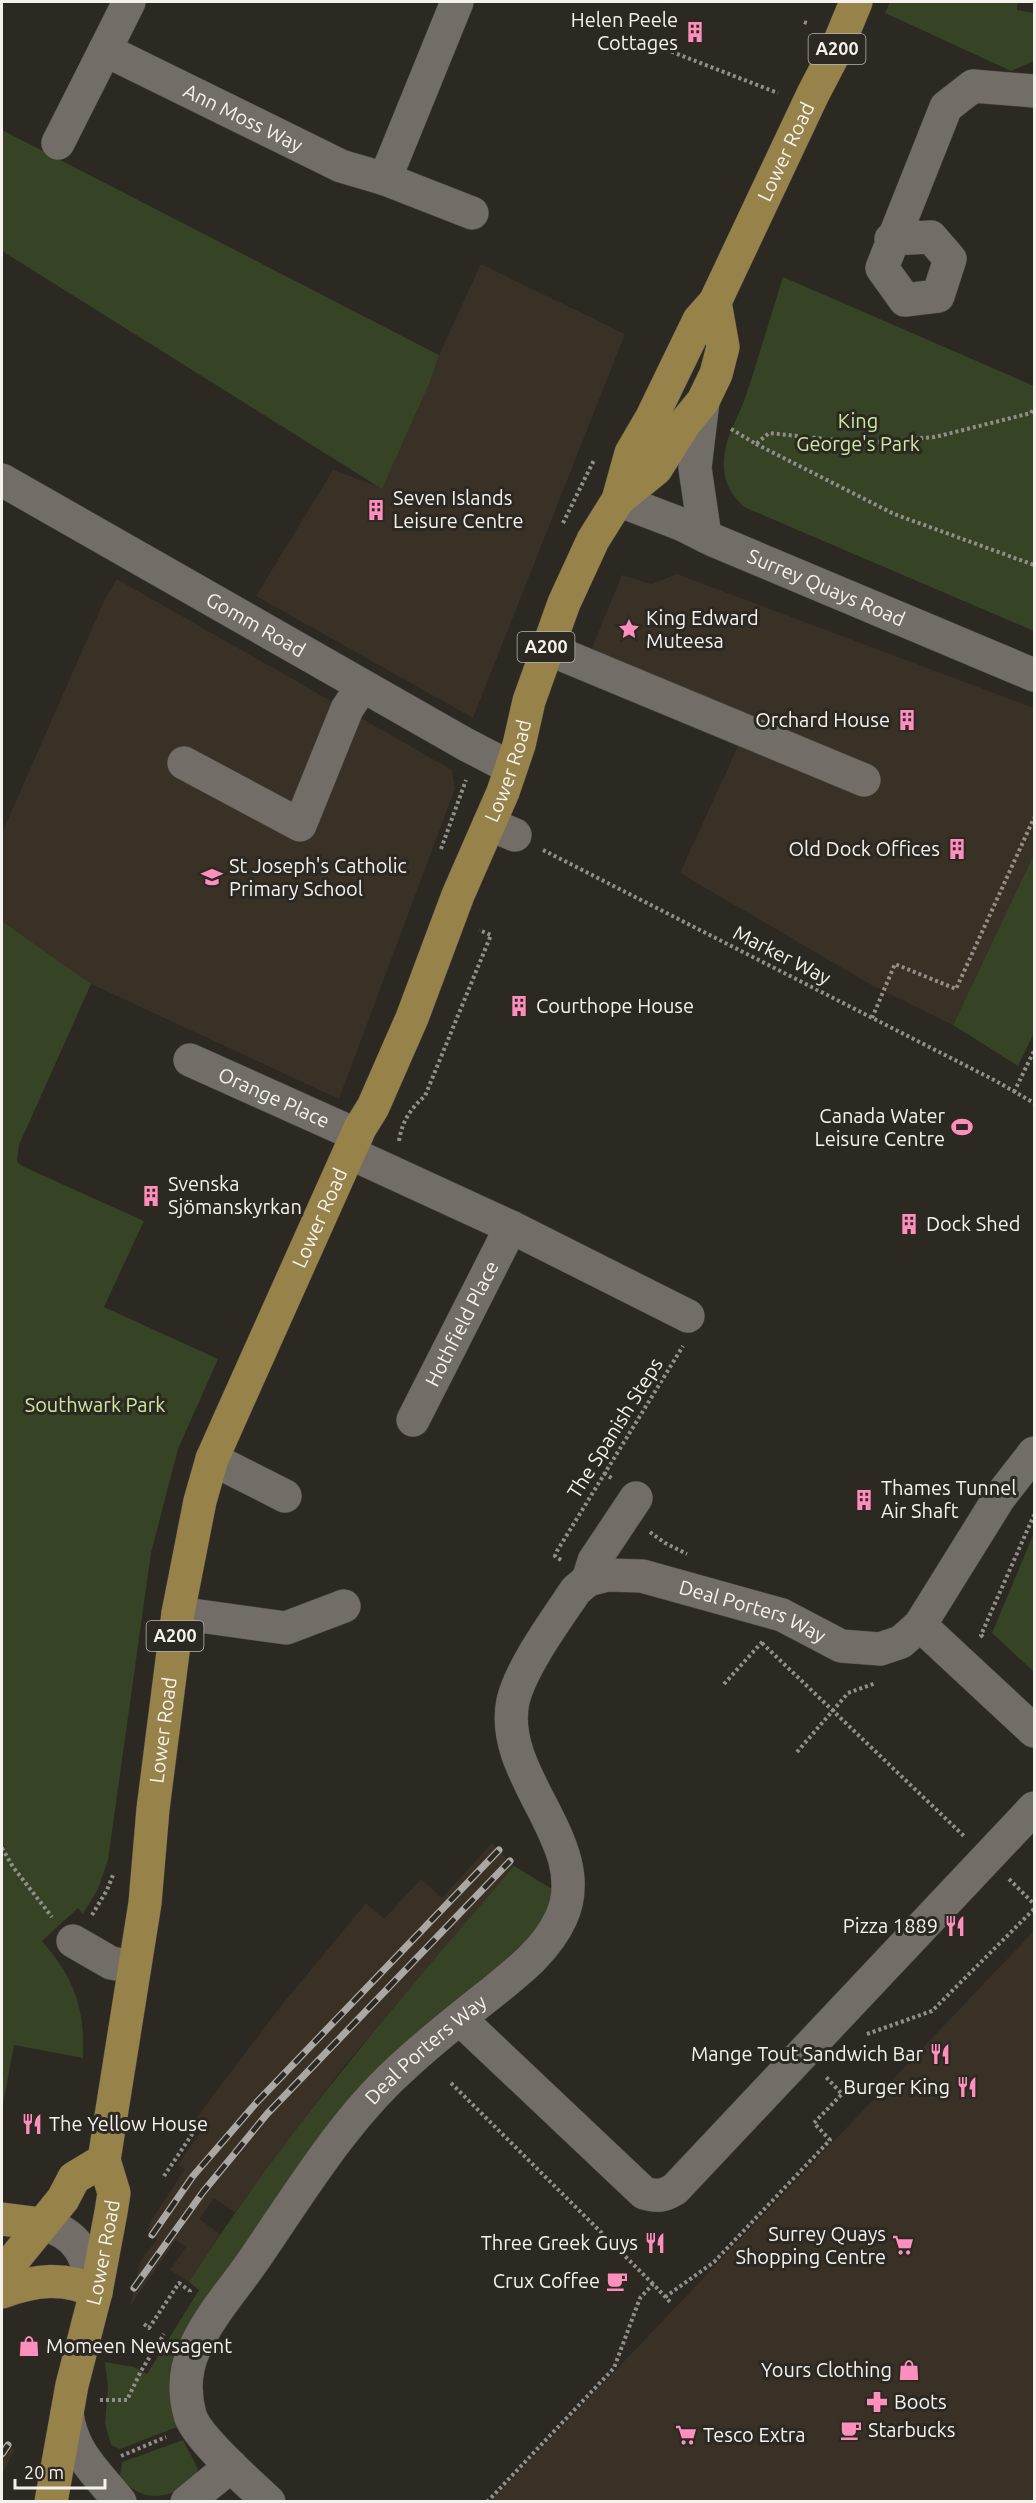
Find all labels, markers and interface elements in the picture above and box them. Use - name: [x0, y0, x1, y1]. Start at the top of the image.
- place label: Helen Peele Cottages: [571, 8, 678, 54]
- building icon: Helen Peele Cottages: [683, 20, 707, 44]
- road number: A200: [808, 34, 866, 64]
- street label: Ann Moss Way: [180, 79, 307, 156]
- street label: Lower Road: [752, 98, 819, 205]
- park label: King George's Park: [796, 409, 920, 455]
- place label: Seven Islands Leisure Centre: [393, 486, 524, 532]
- building icon: Seven Islands Leisure Centre: [364, 498, 388, 522]
- street label: Surrey Quays Road: [744, 544, 909, 630]
- street label: Gomm Road: [202, 587, 309, 661]
- place label: King Edward Muteesa: [646, 606, 759, 652]
- place icon: King Edward Muteesa: [617, 617, 641, 641]
- road number: A200: [518, 632, 574, 662]
- place label: Orchard House: [755, 708, 890, 731]
- building icon: Orchard House: [895, 708, 919, 732]
- street label: Lower Road: [479, 717, 535, 825]
- place label: Old Dock Offices: [789, 837, 940, 860]
- building icon: Old Dock Offices: [945, 837, 969, 861]
- place label: St Joseph's Catholic Primary School: [229, 854, 407, 900]
- school or university icon: St Joseph's Catholic Primary School: [200, 865, 224, 889]
- street label: Marker Way: [730, 920, 835, 989]
- building icon: Courthope House: [507, 994, 531, 1018]
- place label: Courthope House: [536, 994, 694, 1017]
- street label: Orange Place: [215, 1062, 333, 1132]
- place label: Canada Water Leisure Centre: [814, 1104, 945, 1150]
- sports icon: Canada Water Leisure Centre: [950, 1115, 974, 1139]
- street label: Lower Road: [287, 1164, 352, 1271]
- place label: Svenska Sjömanskyrkan: [168, 1172, 302, 1218]
- building icon: Svenska Sjömanskyrkan: [139, 1184, 163, 1208]
- building icon: Dock Shed: [897, 1212, 921, 1236]
- place label: Dock Shed: [926, 1212, 1020, 1235]
- street label: Hothfield Place: [420, 1257, 503, 1390]
- street label: The Spanish Steps: [562, 1353, 667, 1502]
- park label: Southwark Park: [25, 1393, 165, 1416]
- place label: Thames Tunnel Air Shaft: [881, 1476, 1016, 1522]
- building icon: Thames Tunnel Air Shaft: [852, 1488, 876, 1512]
- street label: Deal Porters Way: [677, 1575, 830, 1647]
- road number: A200: [146, 1621, 204, 1651]
- street label: Lower Road: [144, 1676, 181, 1785]
- place label: Pizza 1889: [843, 1914, 938, 1937]
- restaurant icon: Pizza 1889: [943, 1914, 967, 1938]
- street label: Deal Porters Way: [360, 1990, 491, 2109]
- place label: Mange Tout Sandwich Bar: [691, 2042, 923, 2065]
- restaurant icon: Mange Tout Sandwich Bar: [928, 2042, 952, 2066]
- place label: Burger King: [843, 2075, 950, 2098]
- restaurant icon: Burger King: [955, 2075, 979, 2099]
- restaurant icon: The Yellow House: [20, 2112, 44, 2136]
- place label: The Yellow House: [49, 2112, 208, 2135]
- street label: Lower Road: [81, 2198, 124, 2308]
- place label: Surrey Quays Shopping Centre: [735, 2222, 886, 2268]
- place label: Three Greek Guys: [481, 2231, 638, 2254]
- restaurant icon: Three Greek Guys: [643, 2231, 667, 2255]
- supermarket icon: Surrey Quays Shopping Centre: [891, 2233, 915, 2257]
- place label: Crux Coffee: [493, 2269, 600, 2292]
- cafe icon: Crux Coffee: [605, 2269, 629, 2293]
- shop icon: Momeen Newsagent: [17, 2334, 41, 2358]
- place label: Momeen Newsagent: [46, 2334, 232, 2357]
- place label: Yours Clothing: [761, 2358, 892, 2381]
- shop icon: Yours Clothing: [897, 2358, 921, 2382]
- pharmacy icon: Boots: [865, 2390, 889, 2414]
- place label: Boots: [894, 2390, 947, 2413]
- cafe icon: Starbucks: [839, 2418, 863, 2442]
- place label: Starbucks: [868, 2418, 955, 2441]
- supermarket icon: Tesco Extra: [674, 2423, 698, 2447]
- place label: Tesco Extra: [703, 2423, 806, 2446]
- scale bar: [15, 2452, 105, 2490]
- text: 20 m: [24, 2462, 64, 2482]

